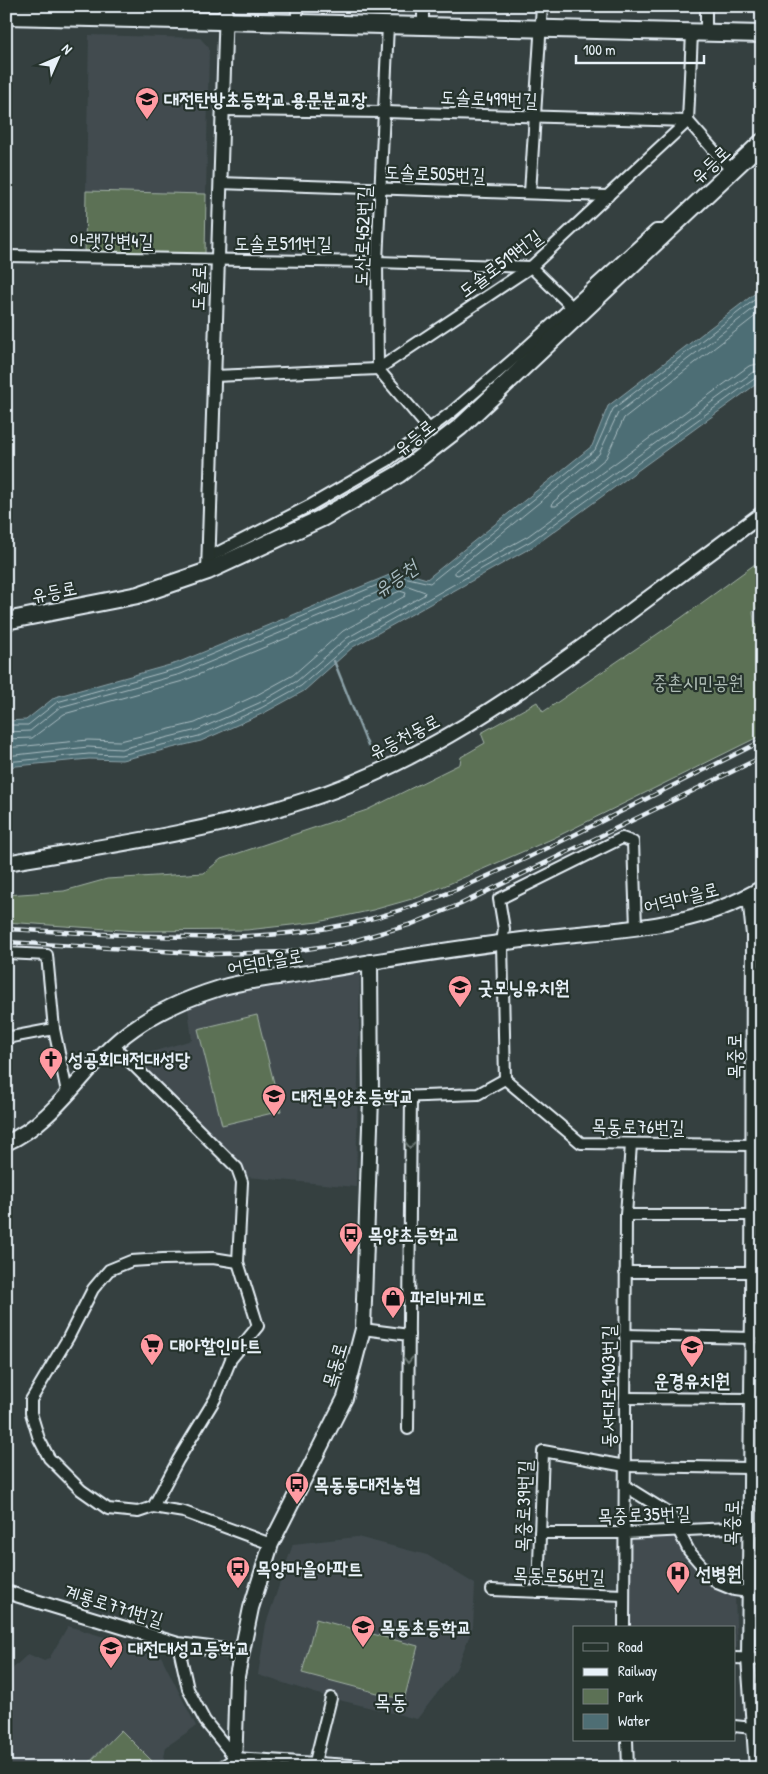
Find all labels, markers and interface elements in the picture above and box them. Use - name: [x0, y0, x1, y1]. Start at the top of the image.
- north arrow: [32, 32, 82, 82]
- scale bar: [576, 32, 703, 64]
- text: N: [58, 39, 77, 58]
- text: 100 m: [583, 39, 616, 60]
- street label: 도솔로499번길: [440, 83, 538, 113]
- school or university icon: 대전탄방초등학교 용문분교장: [134, 86, 160, 120]
- place label: 대전탄방초등학교 용문분교장: [164, 86, 368, 112]
- street label: 유등로: [684, 139, 736, 189]
- street label: 도솔로505번길: [384, 158, 486, 188]
- street label: 도산로452번길: [347, 185, 377, 287]
- street label: 도솔로519번길: [453, 223, 547, 303]
- street label: 아랫강변4길: [70, 226, 154, 254]
- street label: 도솔로511번길: [234, 230, 332, 256]
- street label: 도솔로: [184, 265, 212, 311]
- street label: 유등로: [388, 413, 440, 461]
- water label: 유등천: [367, 552, 424, 603]
- street label: 유등로: [29, 574, 79, 608]
- park label: 중촌시민공원: [652, 669, 744, 695]
- street label: 유등천동로: [364, 707, 444, 765]
- street label: 어덕마을로: [641, 875, 721, 919]
- street label: 어덕마을로: [225, 942, 305, 980]
- school or university icon: 굿모닝유치원: [447, 974, 473, 1008]
- place label: 굿모닝유치원: [478, 974, 570, 1000]
- street label: 목중로: [721, 1033, 747, 1079]
- church icon: 성공회대전대성당: [38, 1046, 64, 1080]
- place label: 성공회대전대성당: [68, 1046, 191, 1072]
- school or university icon: 대전목양초등학교: [261, 1083, 287, 1117]
- place label: 대전목양초등학교: [292, 1083, 414, 1109]
- street label: 목동로76번길: [591, 1112, 685, 1140]
- one-way arrow: [405, 1142, 415, 1149]
- bus stop icon: 목양초등학교: [338, 1221, 364, 1255]
- place label: 목양초등학교: [368, 1221, 460, 1247]
- shop icon: 파리바게뜨: [380, 1285, 406, 1319]
- place label: 파리바게뜨: [410, 1285, 486, 1311]
- street label: 동서대로1403번길: [595, 1325, 621, 1447]
- supermarket icon: 대아할인마트: [139, 1332, 165, 1366]
- place label: 대아할인마트: [170, 1332, 262, 1358]
- school or university icon: 운경유치원: [679, 1334, 705, 1368]
- street label: 목동로: [315, 1339, 353, 1391]
- one-way arrow: [403, 1356, 414, 1364]
- place label: 운경유치원: [654, 1367, 730, 1393]
- street label: 목중로39번길: [508, 1460, 538, 1552]
- bus stop icon: 목동동대전농협: [284, 1471, 310, 1505]
- place label: 목동동대전농협: [314, 1471, 421, 1497]
- street label: 목중로35번길: [597, 1499, 691, 1529]
- street label: 목중로: [718, 1500, 744, 1546]
- bus stop icon: 목양마을아파트: [225, 1555, 251, 1589]
- place label: 목양마을아파트: [256, 1555, 363, 1581]
- street label: 목동로56번길: [513, 1560, 605, 1590]
- hospital icon: 선병원: [665, 1560, 691, 1594]
- place label: 선병원: [696, 1560, 742, 1586]
- street label: 계룡로771번길: [61, 1578, 167, 1632]
- school or university icon: 목동초등학교: [350, 1614, 376, 1648]
- place label: 목동초등학교: [380, 1614, 472, 1640]
- legend: [573, 1626, 736, 1742]
- school or university icon: 대전대성고등학교: [98, 1635, 124, 1669]
- place label: 대전대성고등학교: [128, 1635, 250, 1661]
- text: Road: [618, 1636, 643, 1657]
- text: Railway: [618, 1660, 657, 1681]
- text: Park: [618, 1686, 643, 1707]
- district label: 목동: [374, 1687, 408, 1716]
- text: Water: [618, 1710, 650, 1731]

